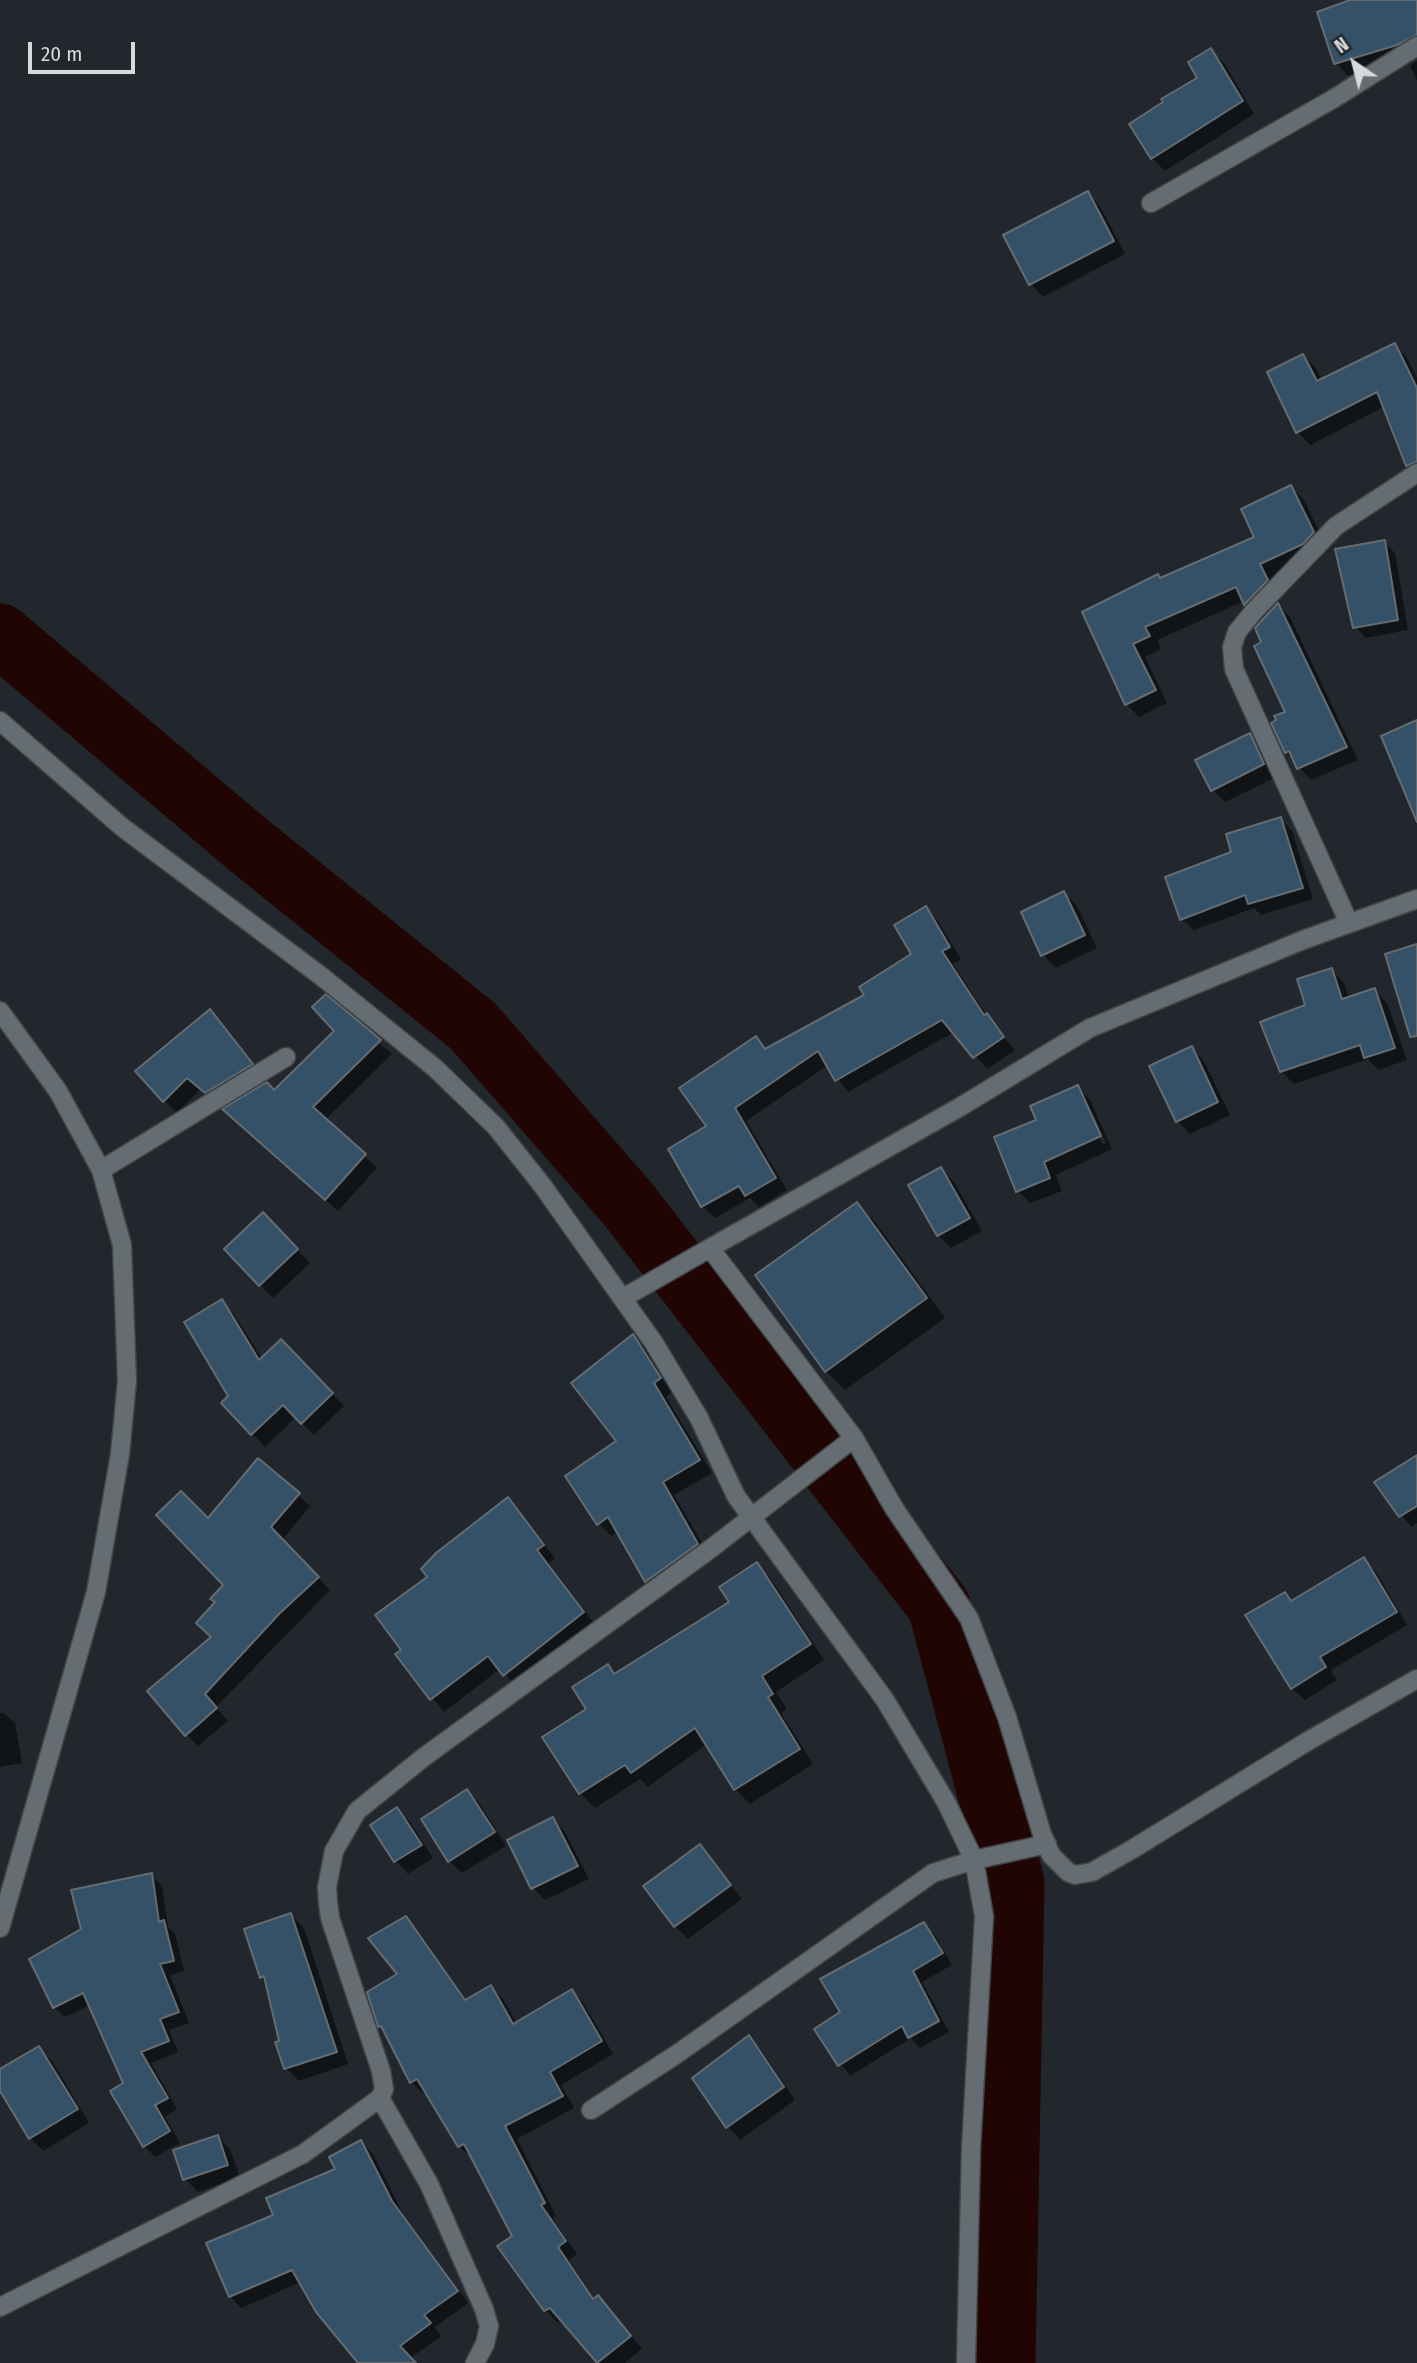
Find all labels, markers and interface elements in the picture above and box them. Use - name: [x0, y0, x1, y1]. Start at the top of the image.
- scale bar: [32, 28, 138, 72]
- north arrow: [1319, 28, 1389, 98]
- text: N: [1330, 33, 1353, 58]
- text: 20 m: [41, 41, 82, 67]

